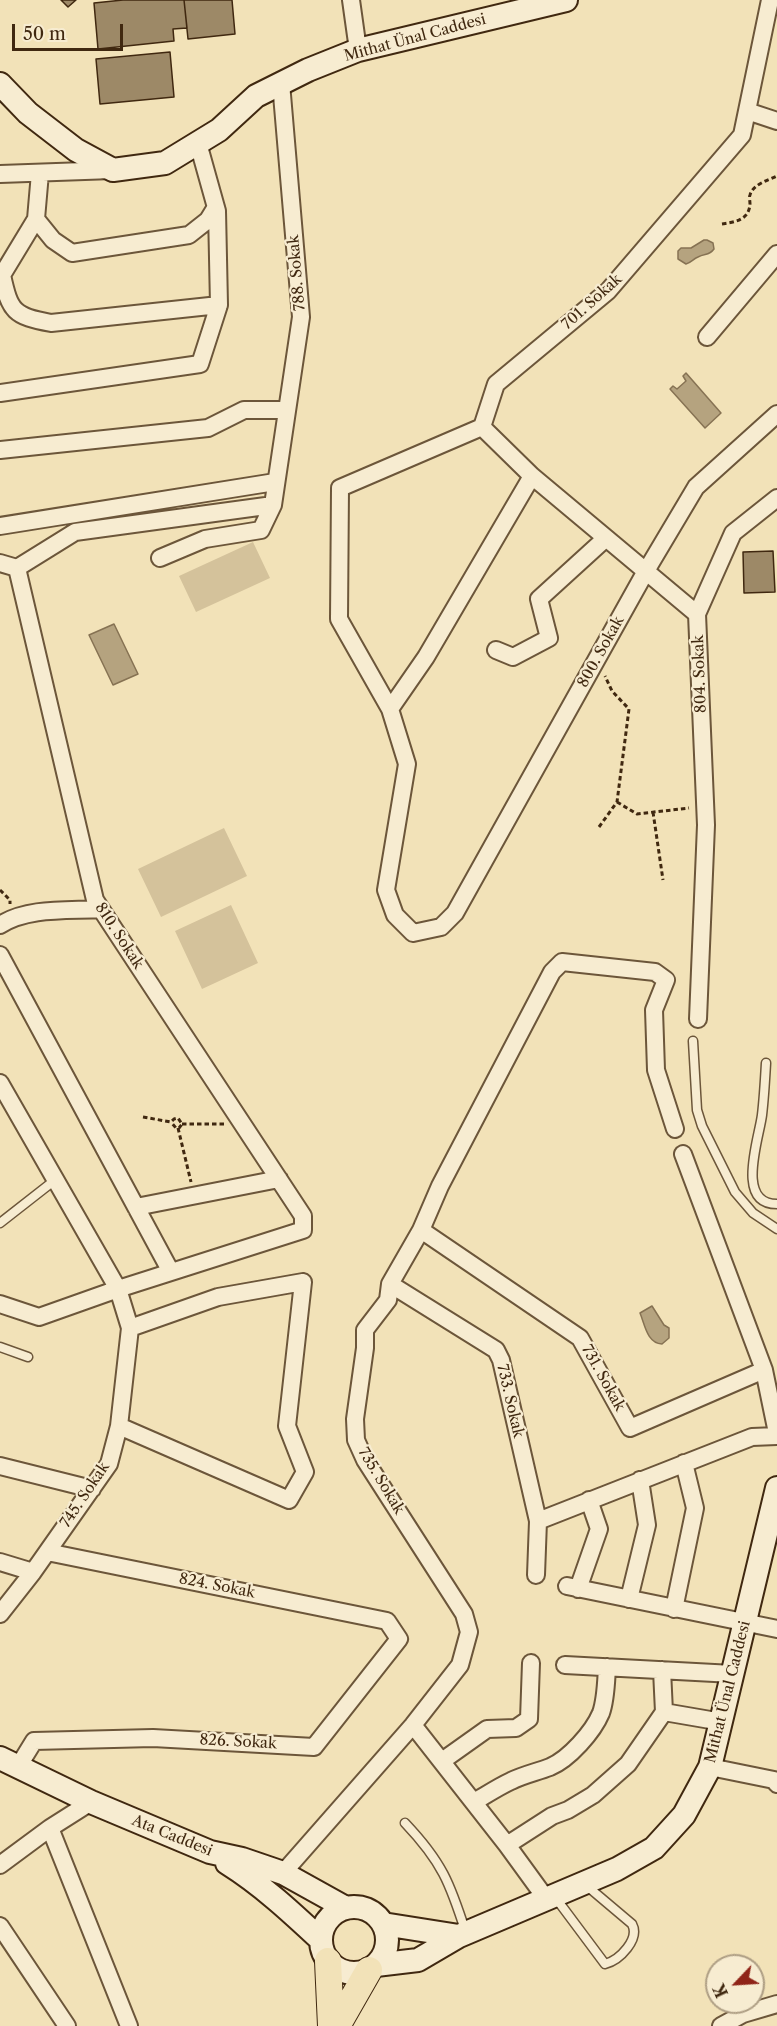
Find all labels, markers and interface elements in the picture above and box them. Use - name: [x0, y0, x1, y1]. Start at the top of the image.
- street label: Mithat Ünal Caddesi: [342, 10, 488, 66]
- scale bar: [15, 12, 126, 50]
- text: 50 m: [23, 23, 66, 45]
- street label: 788. Sokak: [285, 234, 309, 312]
- street label: 701. Sokak: [558, 270, 626, 334]
- street label: 800. Sokak: [574, 613, 628, 691]
- street label: 804. Sokak: [690, 635, 710, 713]
- street label: 810. Sokak: [91, 899, 147, 973]
- street label: 731. Sokak: [577, 1342, 629, 1414]
- street label: 733. Sokak: [493, 1362, 527, 1440]
- street label: 735. Sokak: [354, 1444, 408, 1518]
- street label: 745. Sokak: [57, 1459, 113, 1531]
- street label: 824. Sokak: [177, 1570, 257, 1602]
- street label: Mithat Ünal Caddesi: [702, 1619, 754, 1765]
- street label: 826. Sokak: [199, 1731, 277, 1753]
- street label: Ata Caddesi: [129, 1812, 215, 1860]
- north arrow: [705, 1954, 765, 2014]
- text: K: [709, 1981, 732, 2001]

